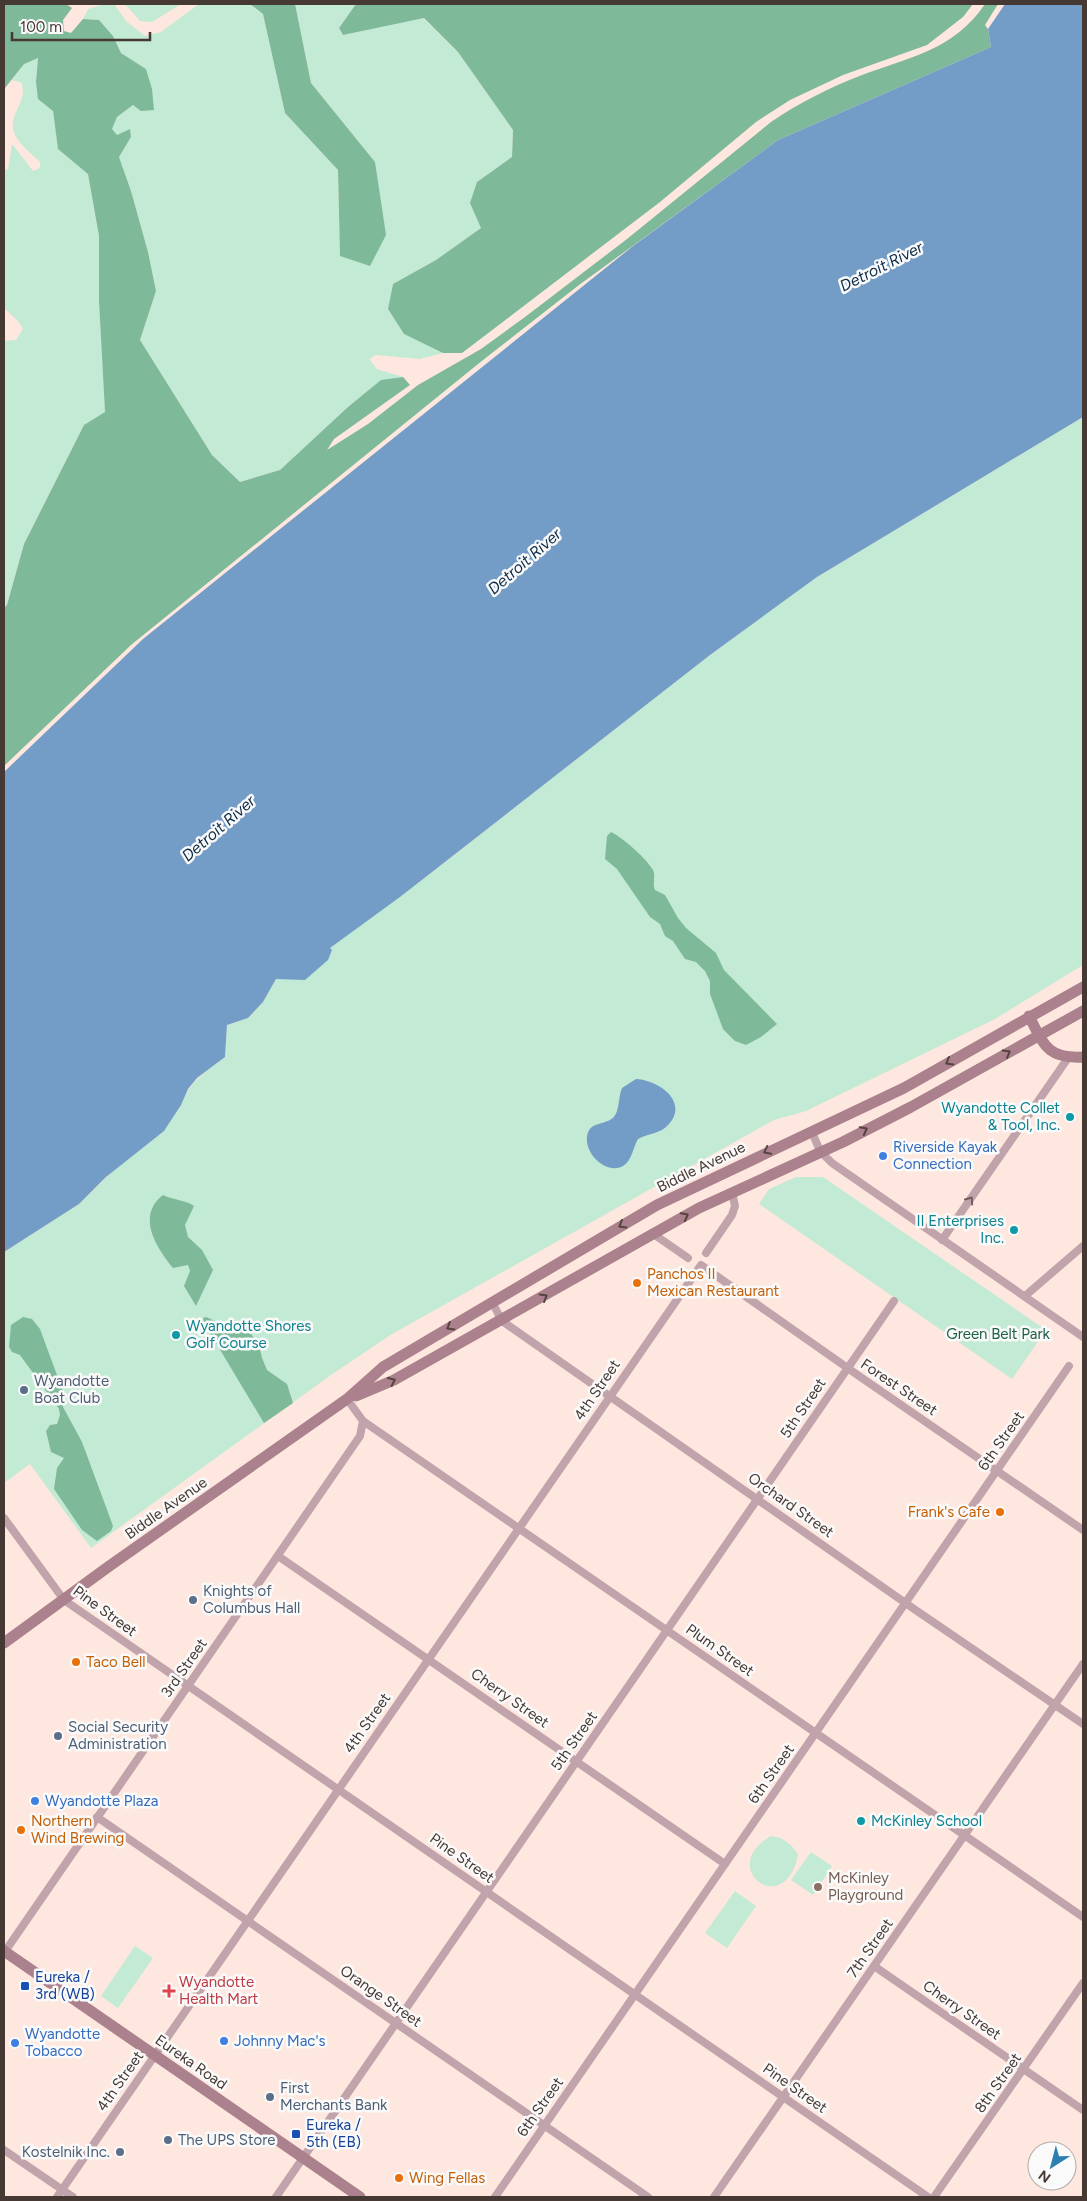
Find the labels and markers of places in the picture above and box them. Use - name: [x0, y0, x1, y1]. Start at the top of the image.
- place label: Wyandotte Collet & Tool, Inc.: [941, 1099, 1060, 1134]
- marker: Wyandotte Collet & Tool, Inc.: [1064, 1111, 1076, 1123]
- place label: Riverside Kayak Connection: [893, 1138, 998, 1173]
- marker: Riverside Kayak Connection: [877, 1150, 889, 1162]
- place label: II Enterprises Inc.: [916, 1212, 1004, 1247]
- marker: II Enterprises Inc.: [1008, 1224, 1020, 1236]
- place label: Panchos II Mexican Restaurant: [647, 1265, 780, 1300]
- marker: Panchos II Mexican Restaurant: [631, 1277, 643, 1289]
- place label: Wyandotte Shores Golf Course: [186, 1317, 311, 1352]
- marker: Wyandotte Shores Golf Course: [170, 1329, 182, 1341]
- place label: Wyandotte Boat Club: [34, 1372, 109, 1407]
- marker: Wyandotte Boat Club: [18, 1384, 30, 1396]
- place label: Frank's Cafe: [908, 1503, 990, 1521]
- marker: Frank's Cafe: [994, 1506, 1006, 1518]
- place label: Knights of Columbus Hall: [203, 1582, 300, 1617]
- marker: Knights of Columbus Hall: [187, 1594, 199, 1606]
- place label: Taco Bell: [86, 1653, 145, 1671]
- marker: Taco Bell: [70, 1656, 82, 1668]
- place label: Social Security Administration: [68, 1718, 168, 1753]
- marker: Social Security Administration: [52, 1730, 64, 1742]
- place label: Wyandotte Plaza: [45, 1792, 158, 1810]
- marker: Wyandotte Plaza: [29, 1795, 41, 1807]
- place label: Northern Wind Brewing: [31, 1812, 124, 1847]
- place label: McKinley School: [871, 1812, 982, 1830]
- marker: McKinley School: [855, 1815, 867, 1827]
- marker: Northern Wind Brewing: [15, 1824, 27, 1836]
- place label: McKinley Playground: [828, 1869, 903, 1904]
- marker: McKinley Playground: [812, 1881, 824, 1893]
- place label: Eureka / 3rd (WB): [35, 1968, 95, 2003]
- place label: Wyandotte Health Mart: [179, 1973, 259, 2008]
- marker: Eureka / 3rd (WB): [19, 1980, 31, 1992]
- marker: Wyandotte Health Mart: [163, 1985, 175, 1997]
- place label: Wyandotte Tobacco: [25, 2025, 100, 2060]
- place label: Johnny Mac's: [234, 2032, 325, 2050]
- marker: Johnny Mac's: [218, 2035, 230, 2047]
- marker: Wyandotte Tobacco: [9, 2037, 21, 2049]
- place label: First Merchants Bank: [280, 2079, 388, 2114]
- marker: First Merchants Bank: [264, 2091, 276, 2103]
- place label: Eureka / 5th (EB): [306, 2116, 361, 2151]
- marker: Eureka / 5th (EB): [290, 2128, 302, 2140]
- place label: The UPS Store: [178, 2131, 276, 2149]
- marker: The UPS Store: [162, 2134, 174, 2146]
- place label: Kostelnik Inc.: [22, 2143, 110, 2161]
- marker: Kostelnik Inc.: [114, 2146, 126, 2158]
- place label: Wing Fellas: [409, 2169, 485, 2187]
- marker: Wing Fellas: [393, 2172, 405, 2184]

